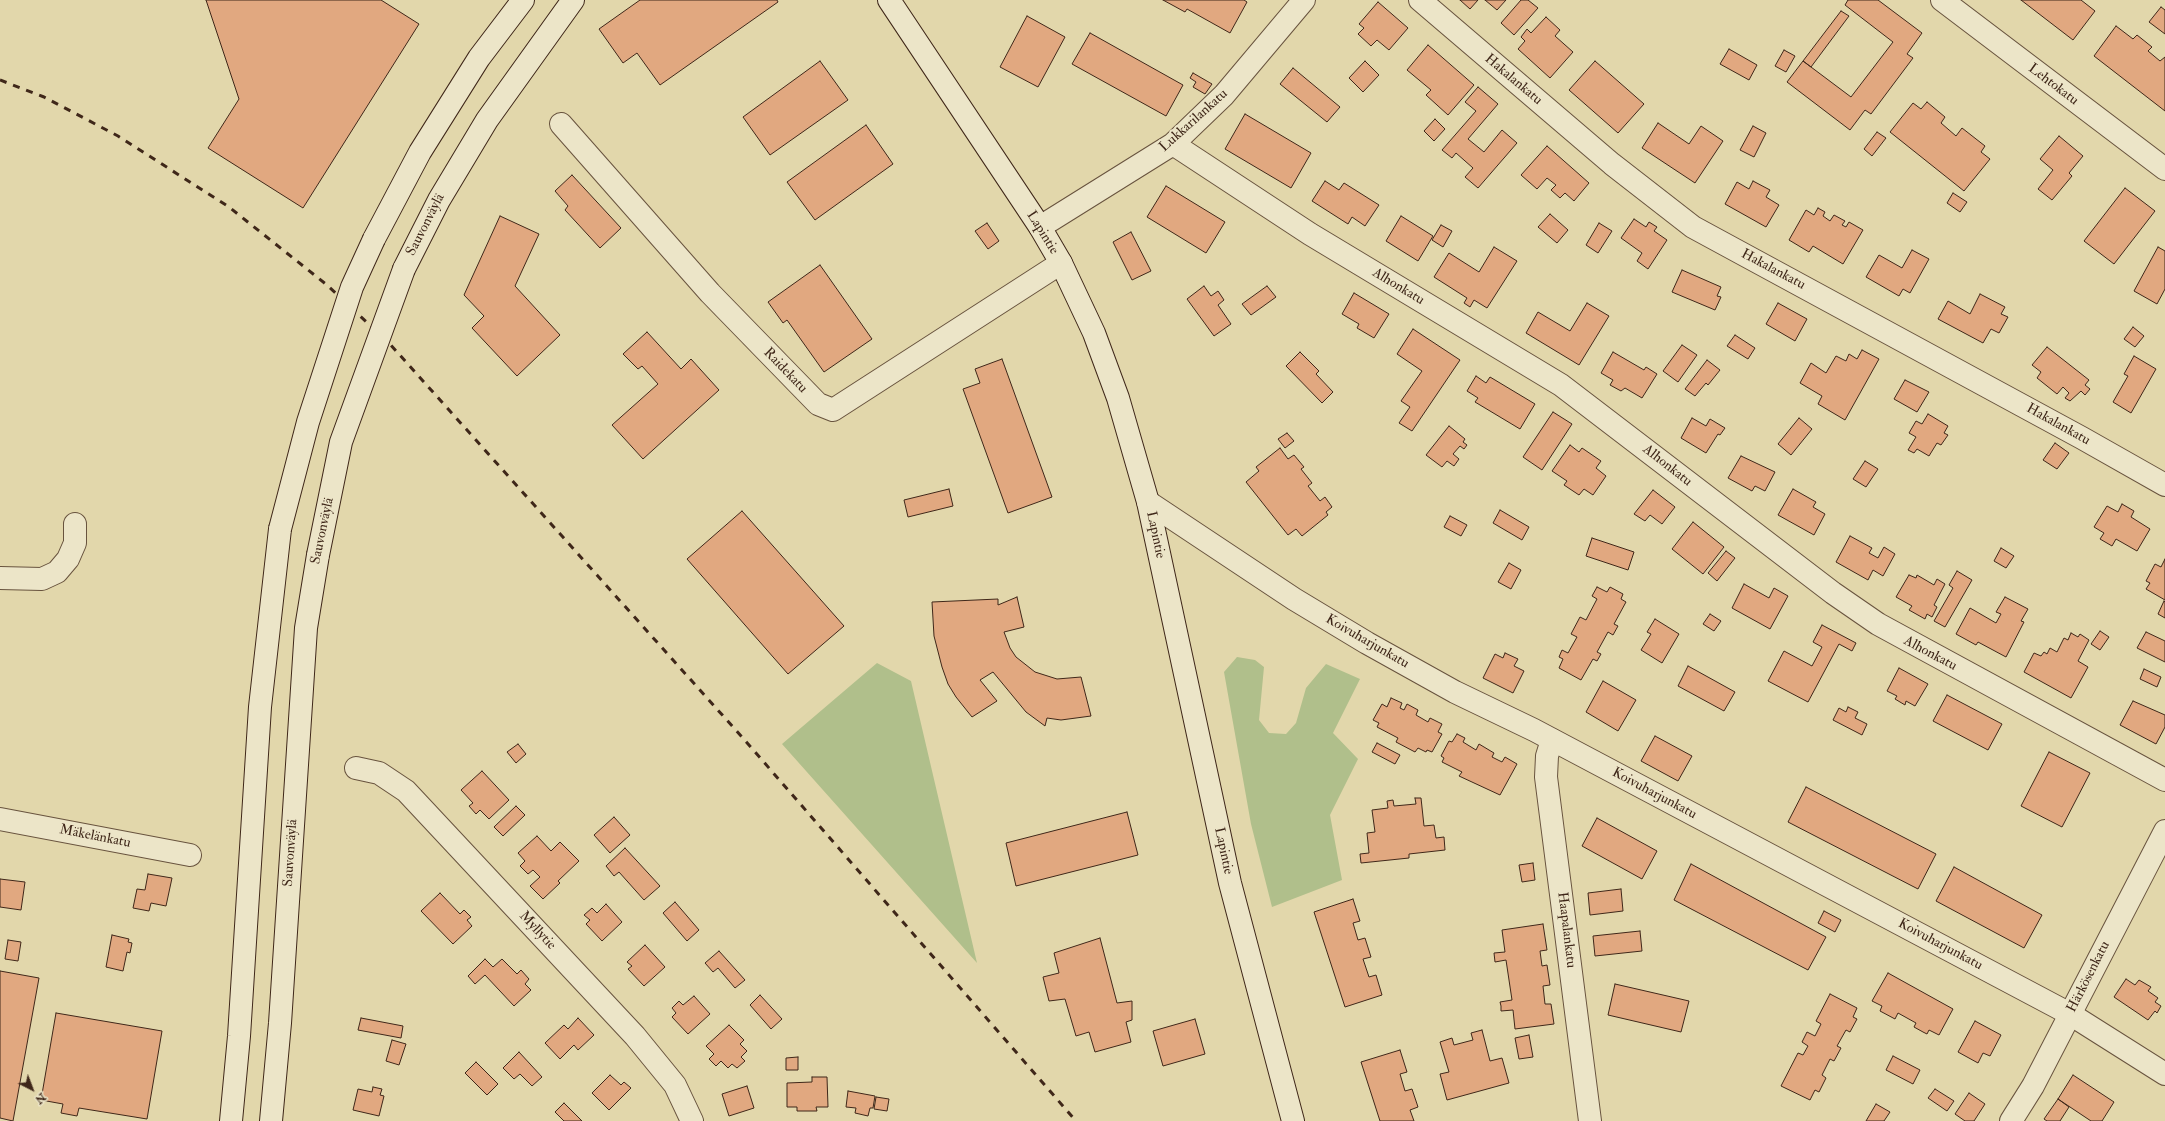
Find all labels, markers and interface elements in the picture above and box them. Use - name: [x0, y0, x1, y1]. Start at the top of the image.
- street label: Hakalankatu: [1481, 51, 1545, 109]
- street label: Lehtokatu: [2025, 61, 2081, 109]
- street label: Lukkarilankatu: [1156, 86, 1232, 156]
- street label: Sauvonväylä: [403, 191, 449, 259]
- street label: Lapintie: [1022, 208, 1062, 258]
- street label: Hakalankatu: [1738, 246, 1808, 294]
- street label: Alhonkatu: [1369, 265, 1427, 309]
- street label: Raidekatu: [759, 345, 811, 397]
- street label: Hakalankatu: [2023, 401, 2093, 449]
- street label: Alhonkatu: [1639, 442, 1695, 490]
- street label: Sauvonväylä: [308, 496, 338, 566]
- street label: Lapintie: [1142, 510, 1168, 560]
- street label: Koivuharjunkatu: [1322, 611, 1412, 673]
- street label: Alhonkatu: [1900, 633, 1960, 675]
- street label: Koivuharjunkatu: [1609, 765, 1699, 823]
- street label: Sauvonväylä: [280, 819, 302, 887]
- street label: Mäkelänkatu: [58, 822, 132, 852]
- street label: Lapintie: [1210, 826, 1236, 876]
- street label: Haapalankatu: [1553, 891, 1579, 969]
- street label: Myllytie: [515, 908, 559, 954]
- street label: Koivuharjunkatu: [1895, 916, 1985, 974]
- street label: Härkösenkatu: [2064, 939, 2114, 1015]
- north arrow: [12, 1069, 52, 1109]
- text: N: [32, 1090, 48, 1106]

